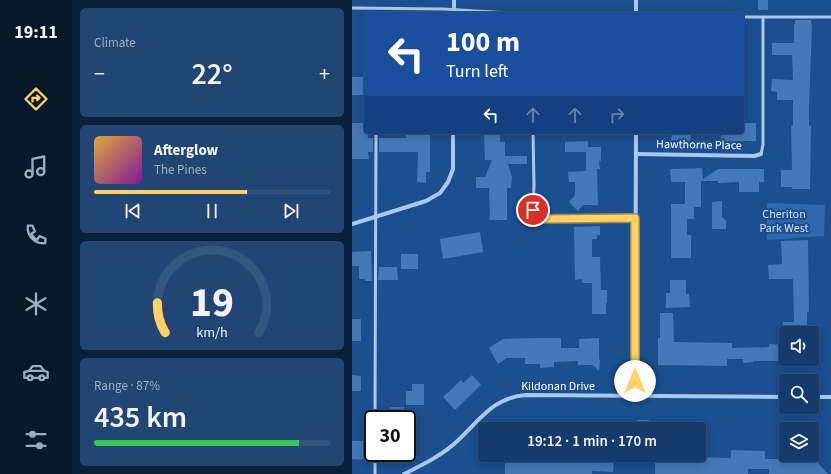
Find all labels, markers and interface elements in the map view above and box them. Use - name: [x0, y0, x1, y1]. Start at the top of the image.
- text: 19:11: [14, 20, 58, 45]
- text: 100 m: [446, 22, 520, 62]
- icon: left: [380, 28, 432, 80]
- text: Climate: [94, 34, 136, 52]
- text: 22°: [191, 53, 233, 96]
- text: −: [94, 58, 105, 90]
- text: +: [319, 58, 330, 90]
- text: Turn left: [446, 59, 508, 84]
- icon: directions: [22, 85, 50, 113]
- icon: left: [480, 104, 502, 126]
- icon: ahead: [522, 104, 544, 126]
- icon: ahead: [564, 104, 586, 126]
- icon: right: [606, 104, 628, 126]
- street label: Hawthorne Place: [656, 136, 742, 154]
- text: Afterglow: [154, 140, 218, 161]
- icon: music: [22, 153, 50, 181]
- text: The Pines: [154, 161, 207, 179]
- pin: [516, 193, 550, 227]
- icon: arrive: [522, 199, 544, 221]
- icon: previous: [122, 200, 144, 222]
- icon: pause: [201, 200, 223, 222]
- icon: next: [280, 200, 302, 222]
- park label: Cheriton Park West: [759, 206, 809, 237]
- icon: phone: [22, 221, 50, 249]
- text: 19: [190, 273, 234, 333]
- icon: climate: [22, 290, 50, 318]
- text: km/h: [196, 322, 228, 343]
- map controls: [779, 326, 819, 462]
- button: sound: [779, 326, 819, 366]
- icon: car: [22, 358, 50, 386]
- position arrow: [614, 360, 656, 402]
- button: search: [779, 374, 819, 414]
- text: Range · 87%: [94, 377, 160, 395]
- street label: Kildonan Drive: [521, 378, 595, 395]
- text: 435 km: [94, 396, 187, 439]
- speed limit sign: 30: [364, 410, 416, 462]
- button: layers: [779, 422, 819, 462]
- icon: filters: [22, 426, 50, 454]
- text: 19:12 · 1 min · 170 m: [527, 431, 657, 452]

